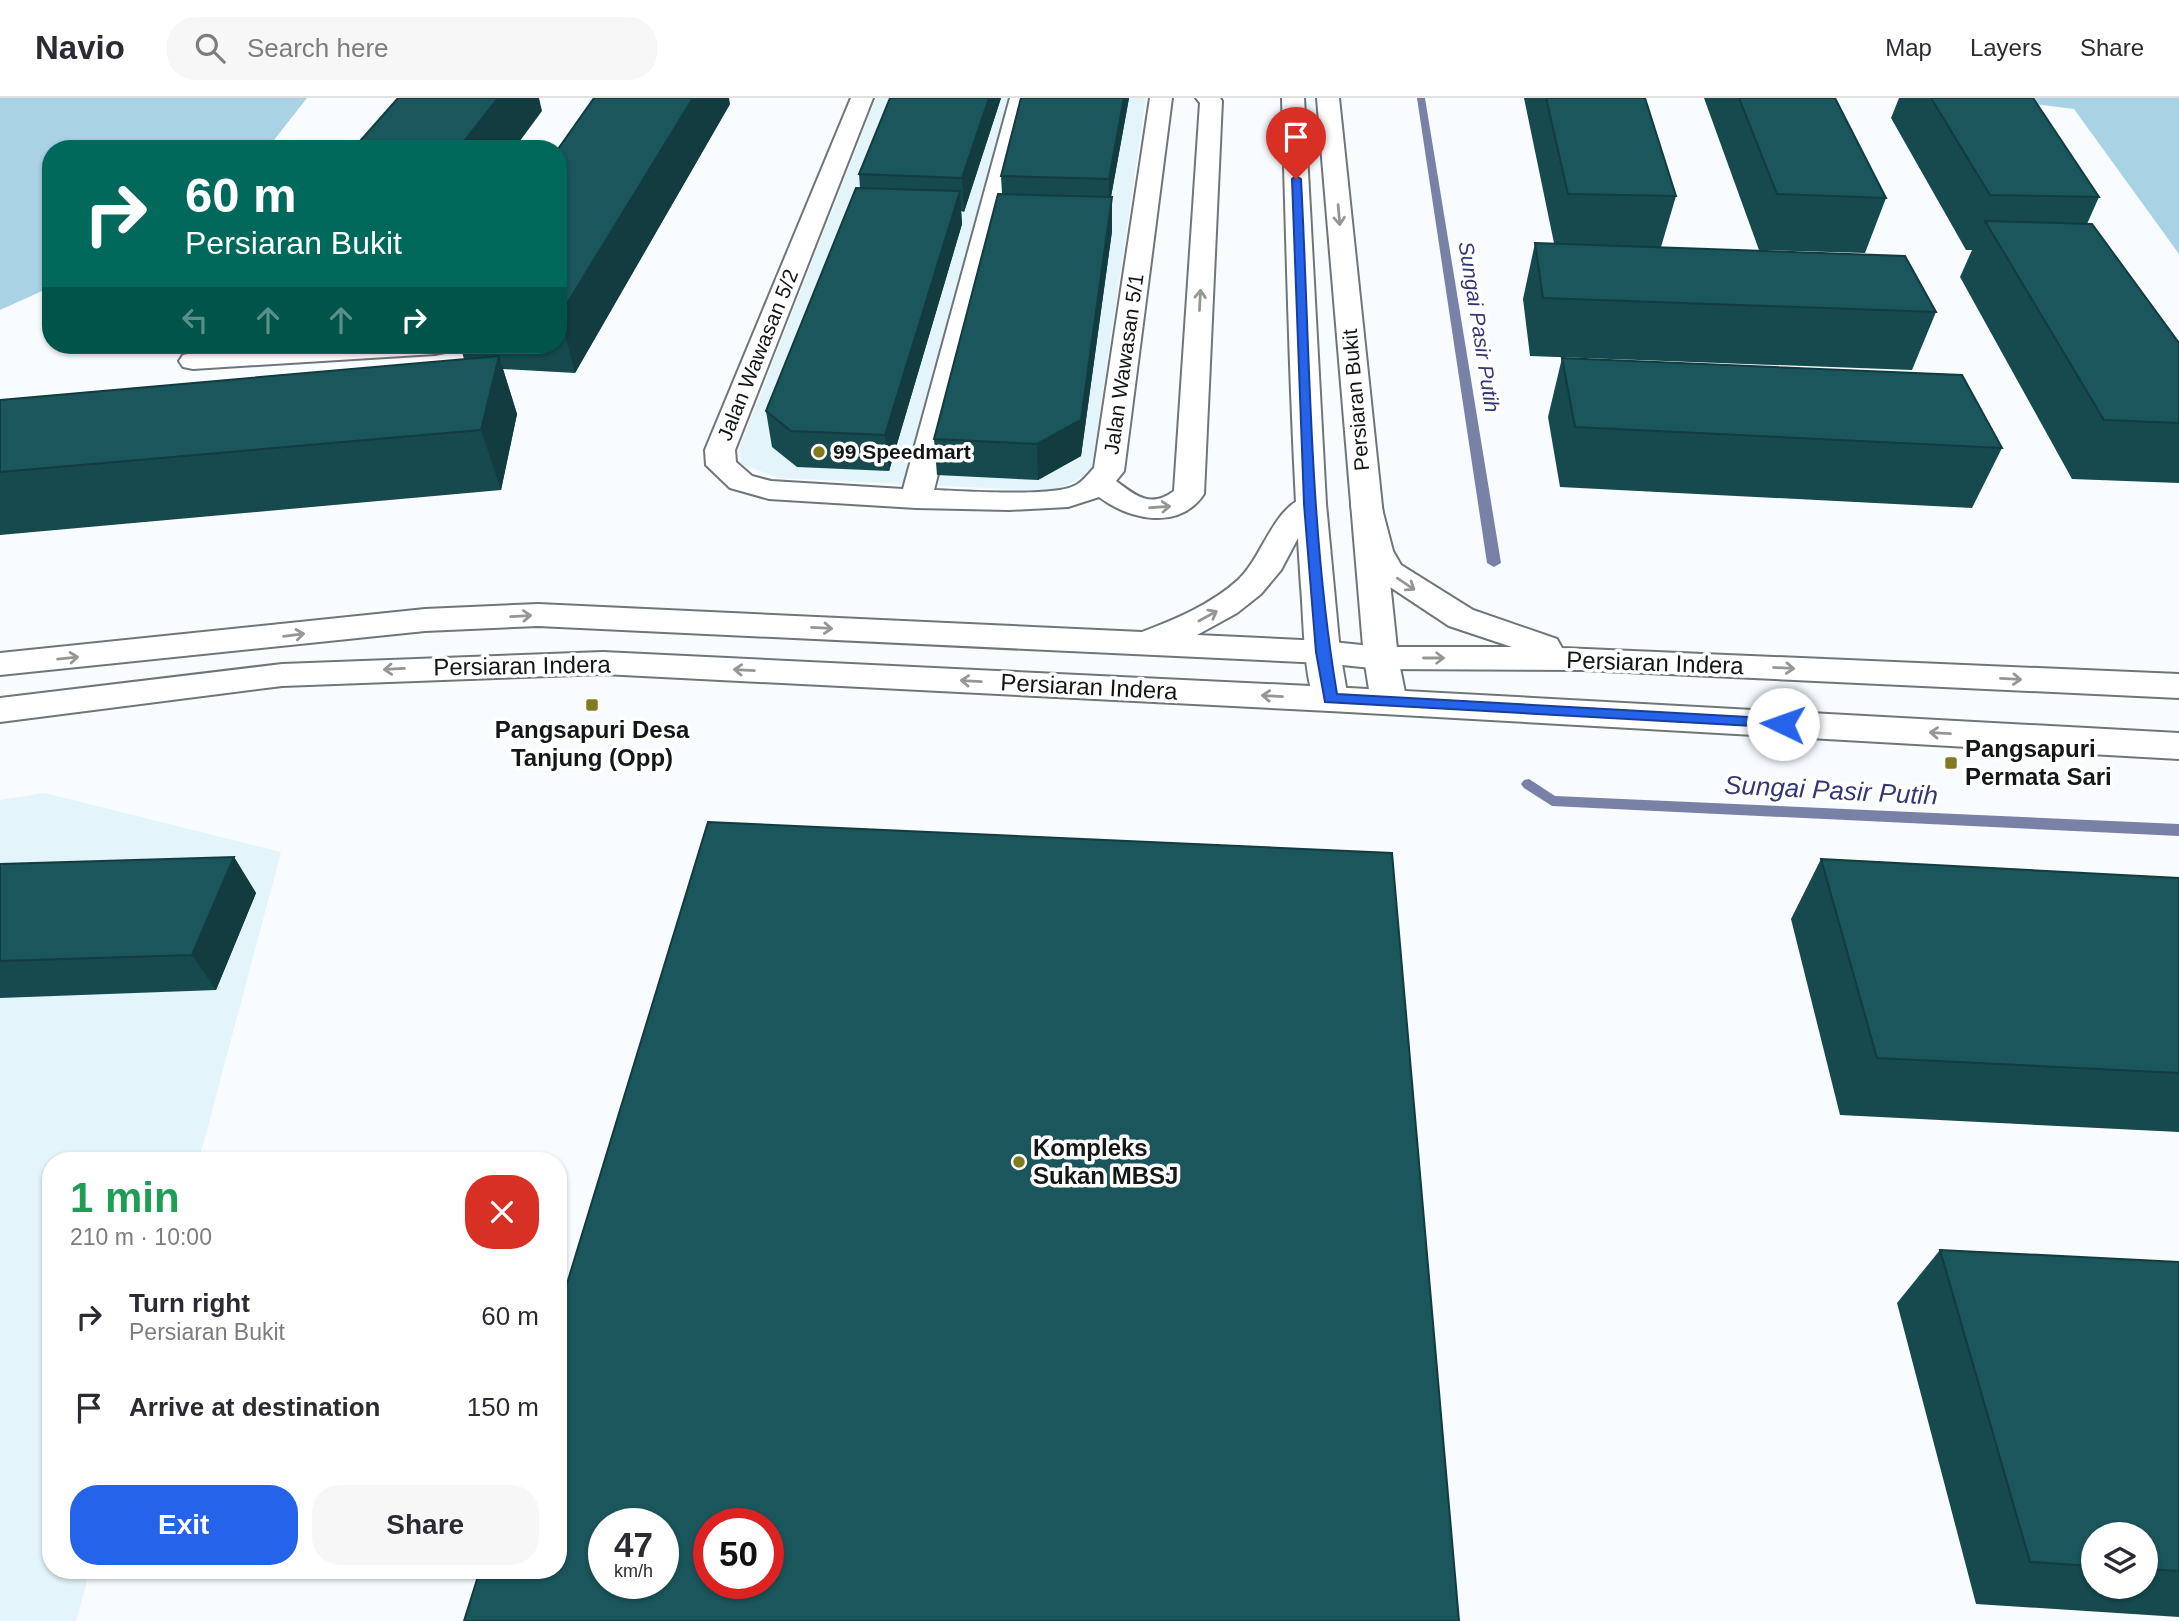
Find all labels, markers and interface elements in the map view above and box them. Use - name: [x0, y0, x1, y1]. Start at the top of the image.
- search box: [167, 17, 657, 80]
- text: Navio: [35, 29, 125, 66]
- icon: search: [191, 29, 229, 67]
- text: Search here: [247, 33, 389, 63]
- text: Map: [1885, 34, 1932, 61]
- text: Layers: [1970, 34, 2042, 61]
- text: Share: [2080, 34, 2144, 61]
- pin: [1266, 107, 1326, 179]
- icon: arrive: [1277, 118, 1315, 156]
- icon: right: [70, 168, 161, 259]
- text: 60 m: [185, 168, 297, 222]
- one-way arrow: [1332, 203, 1345, 226]
- text: Persiaran Bukit: [185, 225, 402, 261]
- water label: Sungai Pasir Putih: [1455, 240, 1504, 414]
- street label: Jalan Wawasan 5/2: [713, 266, 802, 444]
- street label: Jalan Wawasan 5/1: [1099, 272, 1148, 456]
- one-way arrow: [1194, 289, 1207, 312]
- icon: left: [176, 301, 214, 339]
- icon: ahead: [249, 301, 287, 339]
- icon: ahead: [322, 301, 360, 339]
- icon: right: [395, 301, 433, 339]
- street label: Persiaran Bukit: [1338, 328, 1373, 472]
- place label: 99 Speedmart: [833, 440, 971, 463]
- marker: 99 Speedmart: [811, 444, 827, 460]
- one-way arrow: [1148, 500, 1170, 513]
- one-way arrow: [1396, 577, 1415, 591]
- one-way arrow: [1198, 609, 1218, 623]
- one-way arrow: [509, 610, 532, 623]
- one-way arrow: [810, 622, 833, 635]
- one-way arrow: [283, 629, 305, 642]
- street label: Persiaran Indera: [1566, 646, 1745, 679]
- street label: Persiaran Indera: [433, 650, 612, 681]
- one-way arrow: [56, 651, 79, 664]
- one-way arrow: [1422, 651, 1445, 665]
- one-way arrow: [1772, 661, 1795, 674]
- one-way arrow: [383, 663, 406, 676]
- one-way arrow: [732, 664, 755, 677]
- street label: Persiaran Indera: [1000, 668, 1179, 705]
- one-way arrow: [1999, 672, 2022, 685]
- one-way arrow: [960, 675, 983, 688]
- position arrow: [1746, 687, 1820, 761]
- one-way arrow: [1261, 689, 1283, 702]
- marker: Pangsapuri Desa Tanjung (Opp): [584, 697, 600, 713]
- place label: Pangsapuri Desa Tanjung (Opp): [495, 716, 690, 771]
- one-way arrow: [1929, 726, 1951, 739]
- place label: Pangsapuri Permata Sari: [1965, 735, 2112, 790]
- marker: Pangsapuri Permata Sari: [1943, 755, 1959, 771]
- water label: Sungai Pasir Putih: [1723, 769, 1939, 811]
- place label: Kompleks Sukan MBSJ: [1033, 1134, 1178, 1189]
- marker: Kompleks Sukan MBSJ: [1011, 1154, 1027, 1170]
- text: 1 min: [70, 1174, 180, 1221]
- button: close: [465, 1175, 539, 1249]
- text: 210 m · 10:00: [70, 1224, 212, 1250]
- text: Turn right: [129, 1288, 250, 1318]
- icon: right: [70, 1298, 108, 1336]
- text: 60 m: [481, 1301, 539, 1331]
- text: Persiaran Bukit: [129, 1319, 285, 1345]
- icon: arrive: [70, 1389, 108, 1427]
- text: Arrive at destination: [129, 1392, 380, 1422]
- text: 150 m: [467, 1392, 539, 1422]
- button: Exit: [70, 1485, 298, 1565]
- button: Share: [312, 1485, 539, 1565]
- speed limit sign: 50: [693, 1508, 784, 1599]
- map controls: [2081, 1522, 2158, 1599]
- button: layers: [2081, 1522, 2158, 1599]
- text: 47: [614, 1525, 653, 1564]
- text: km/h: [614, 1561, 653, 1581]

